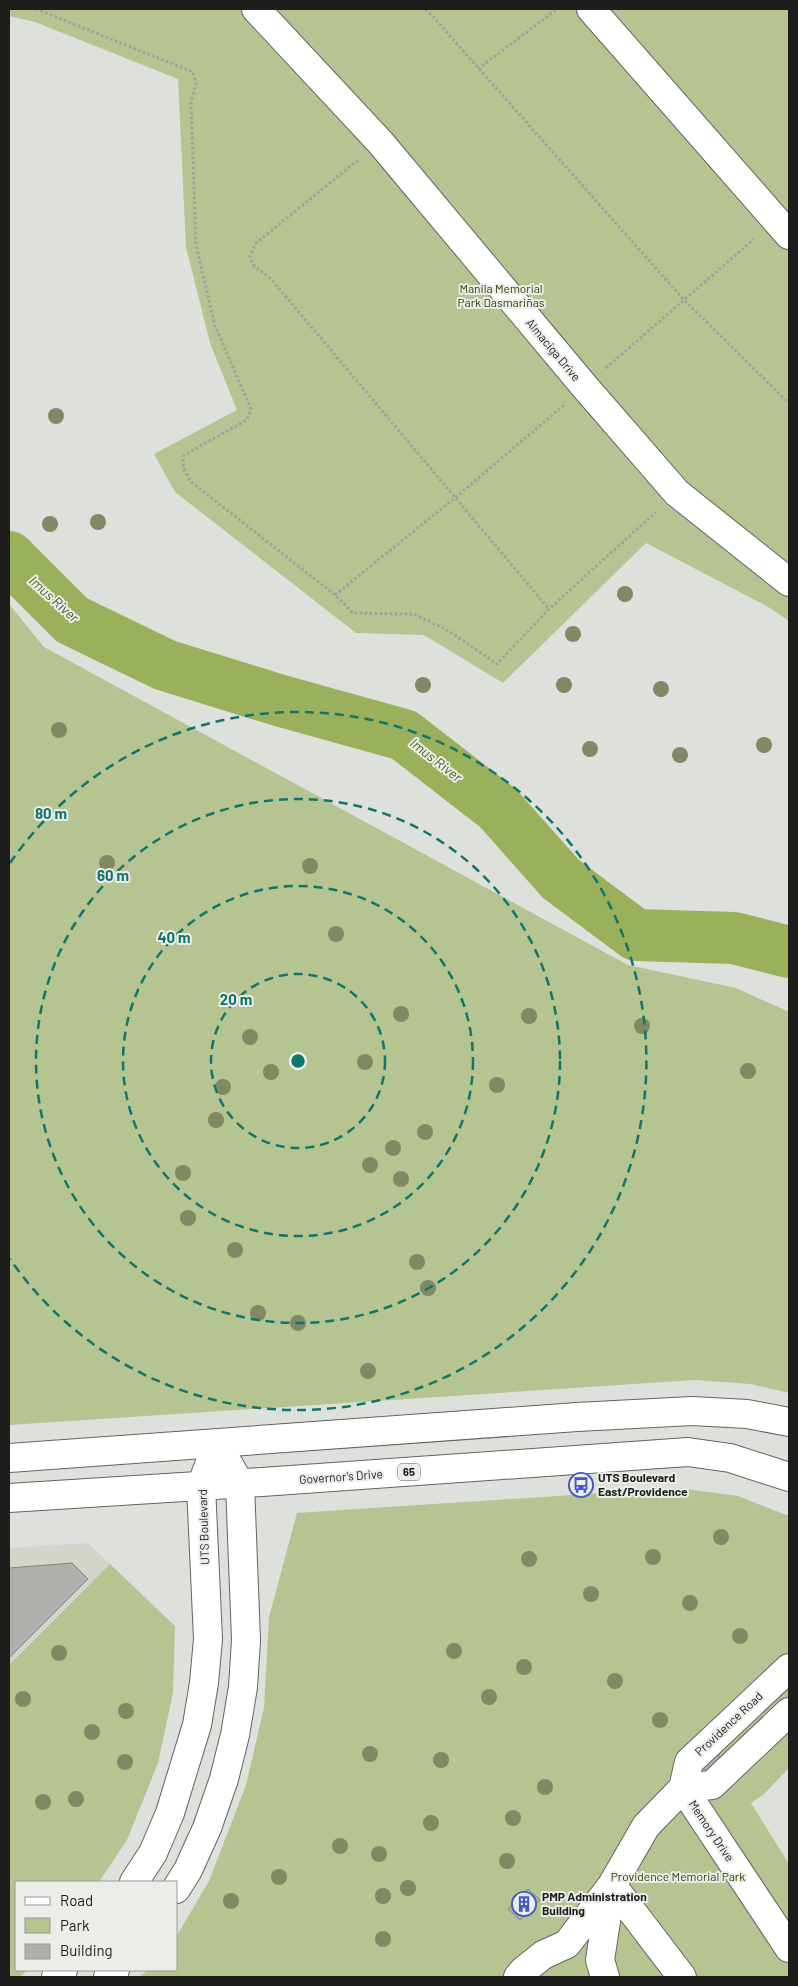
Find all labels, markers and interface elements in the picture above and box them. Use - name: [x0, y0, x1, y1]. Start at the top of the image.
- park label: Manila Memorial Park Dasmariñas: [457, 281, 545, 309]
- street label: Almaciga Drive: [524, 315, 584, 383]
- water label: Imus River: [26, 572, 84, 626]
- water label: Imus River: [407, 734, 467, 786]
- text: 80 m: [35, 804, 67, 822]
- text: 60 m: [97, 866, 129, 884]
- text: 40 m: [157, 928, 191, 946]
- text: 20 m: [220, 990, 252, 1008]
- centre of rings: [289, 1052, 307, 1070]
- road number: 65: [398, 1464, 420, 1480]
- street label: Governor's Drive: [299, 1466, 383, 1486]
- place label: UTS Boulevard East/Providence: [598, 1470, 688, 1498]
- bus stop icon: UTS Boulevard East/Providence: [568, 1472, 594, 1498]
- street label: UTS Boulevard: [195, 1489, 211, 1565]
- street label: Providence Road: [692, 1688, 765, 1758]
- street label: Memory Drive: [686, 1797, 737, 1864]
- park label: Providence Memorial Park: [611, 1869, 745, 1883]
- legend: [15, 1881, 178, 1971]
- place label: PMP Administration Building: [542, 1889, 647, 1917]
- text: Road: [60, 1891, 93, 1909]
- building icon: PMP Administration Building: [511, 1891, 537, 1917]
- text: Park: [60, 1916, 90, 1934]
- text: Building: [60, 1941, 113, 1959]

